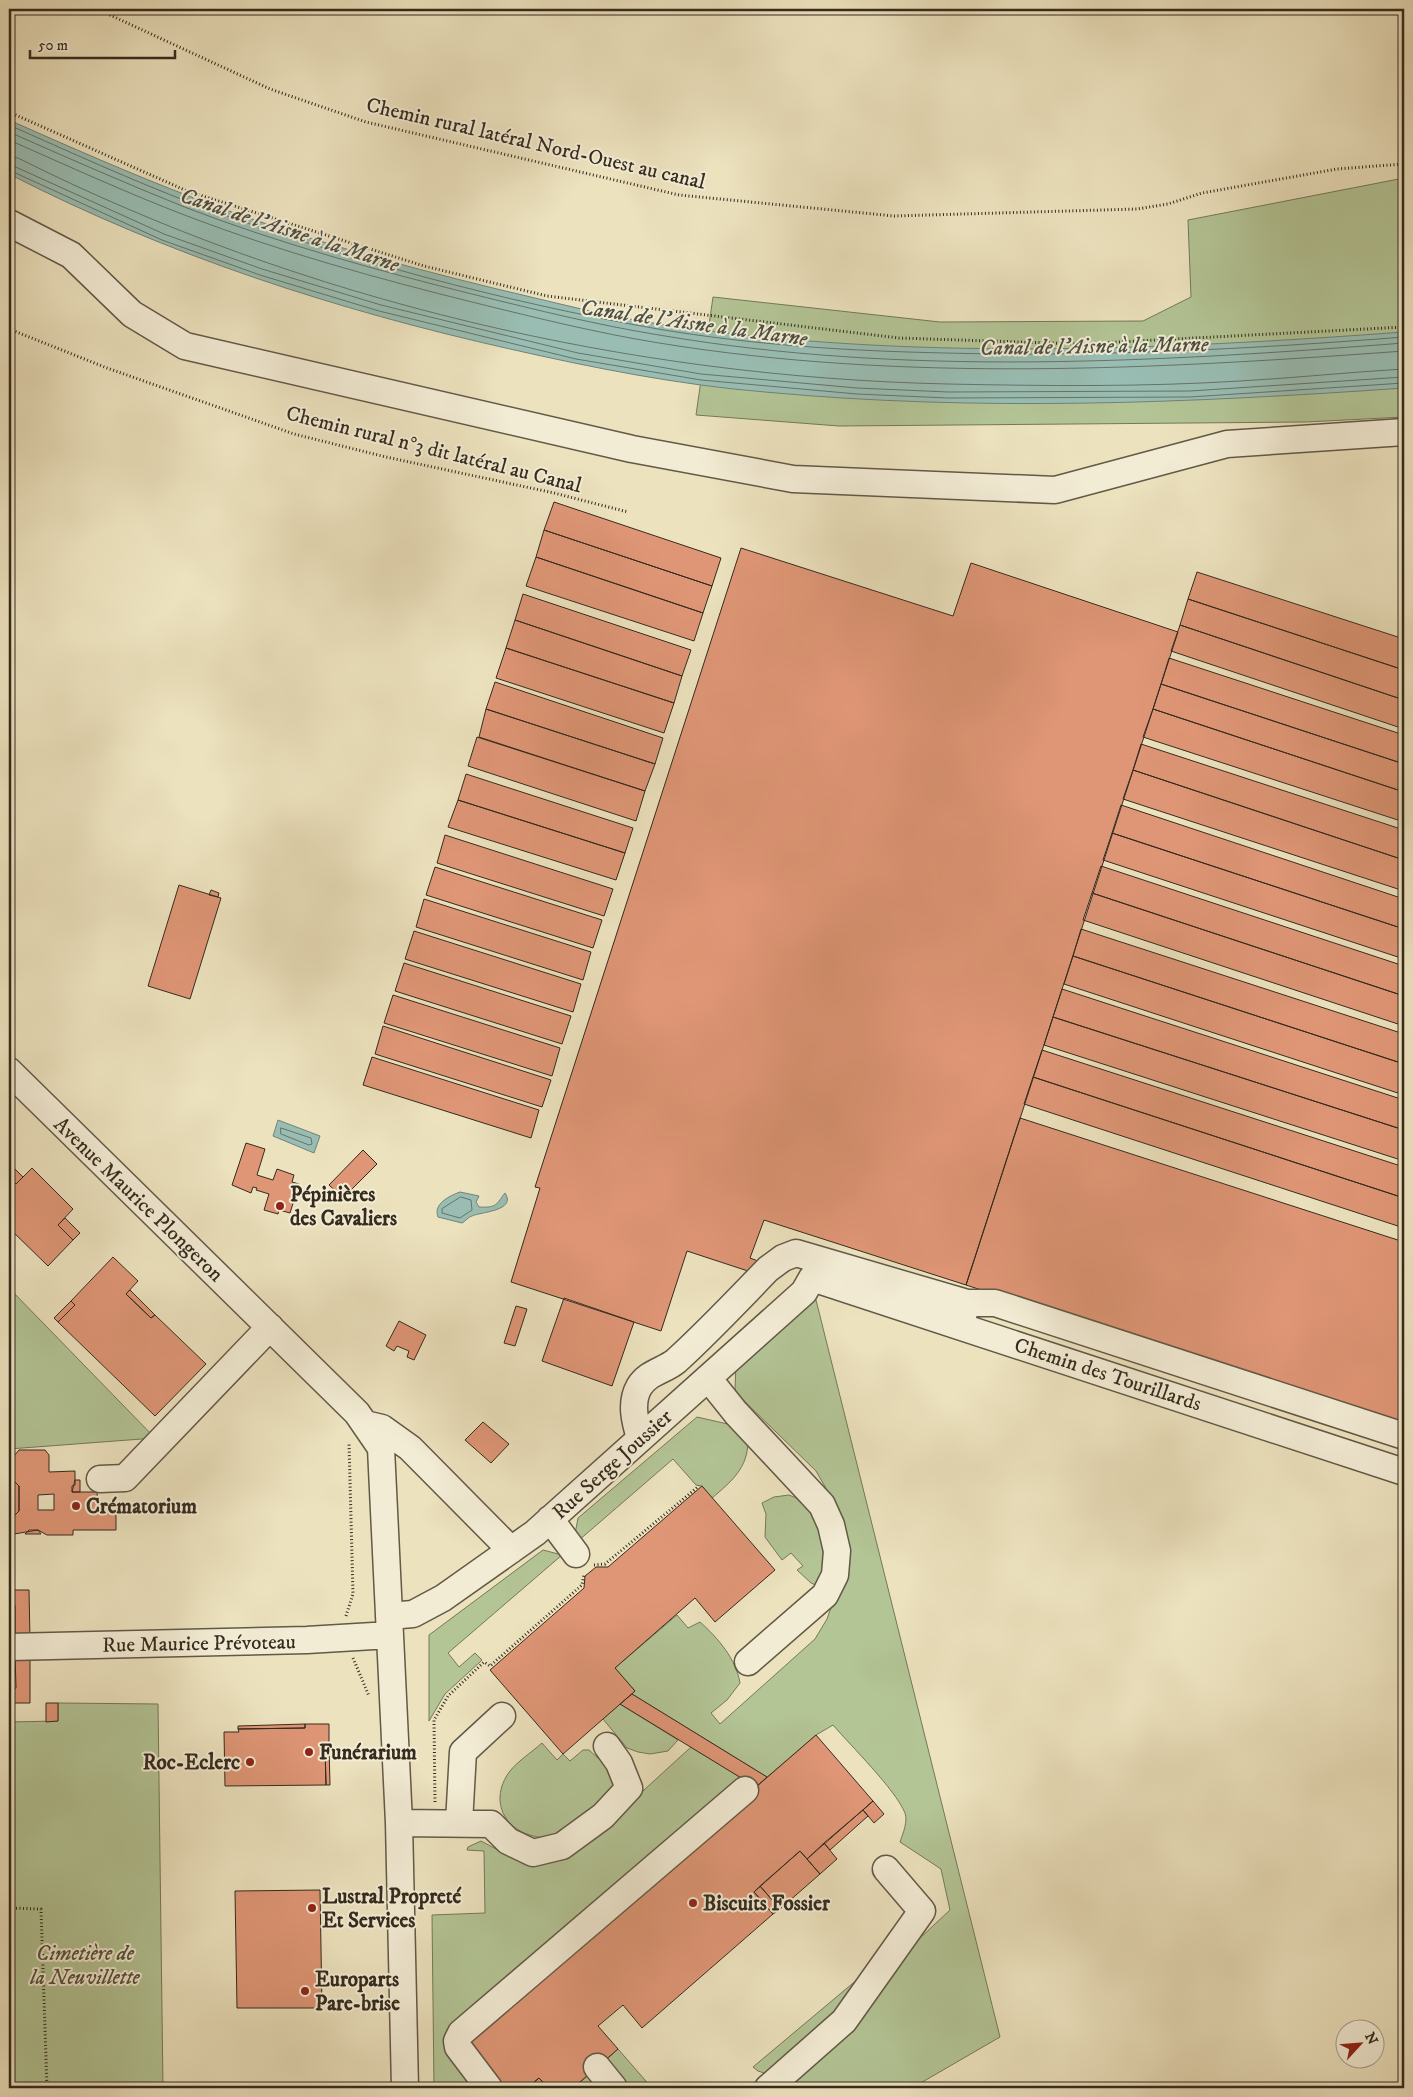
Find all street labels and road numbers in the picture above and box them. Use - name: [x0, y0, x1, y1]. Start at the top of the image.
- street label: Chemin rural latéral Nord-Ouest au canal: [364, 92, 709, 196]
- street label: Chemin rural n°3 dit latéral au Canal: [283, 401, 585, 499]
- street label: Avenue Maurice Plongeron: [48, 1112, 229, 1288]
- street label: Chemin des Tourillards: [1011, 1332, 1204, 1417]
- street label: Rue Serge Joussier: [547, 1404, 678, 1525]
- street label: Rue Maurice Prévoteau: [102, 1629, 296, 1659]

